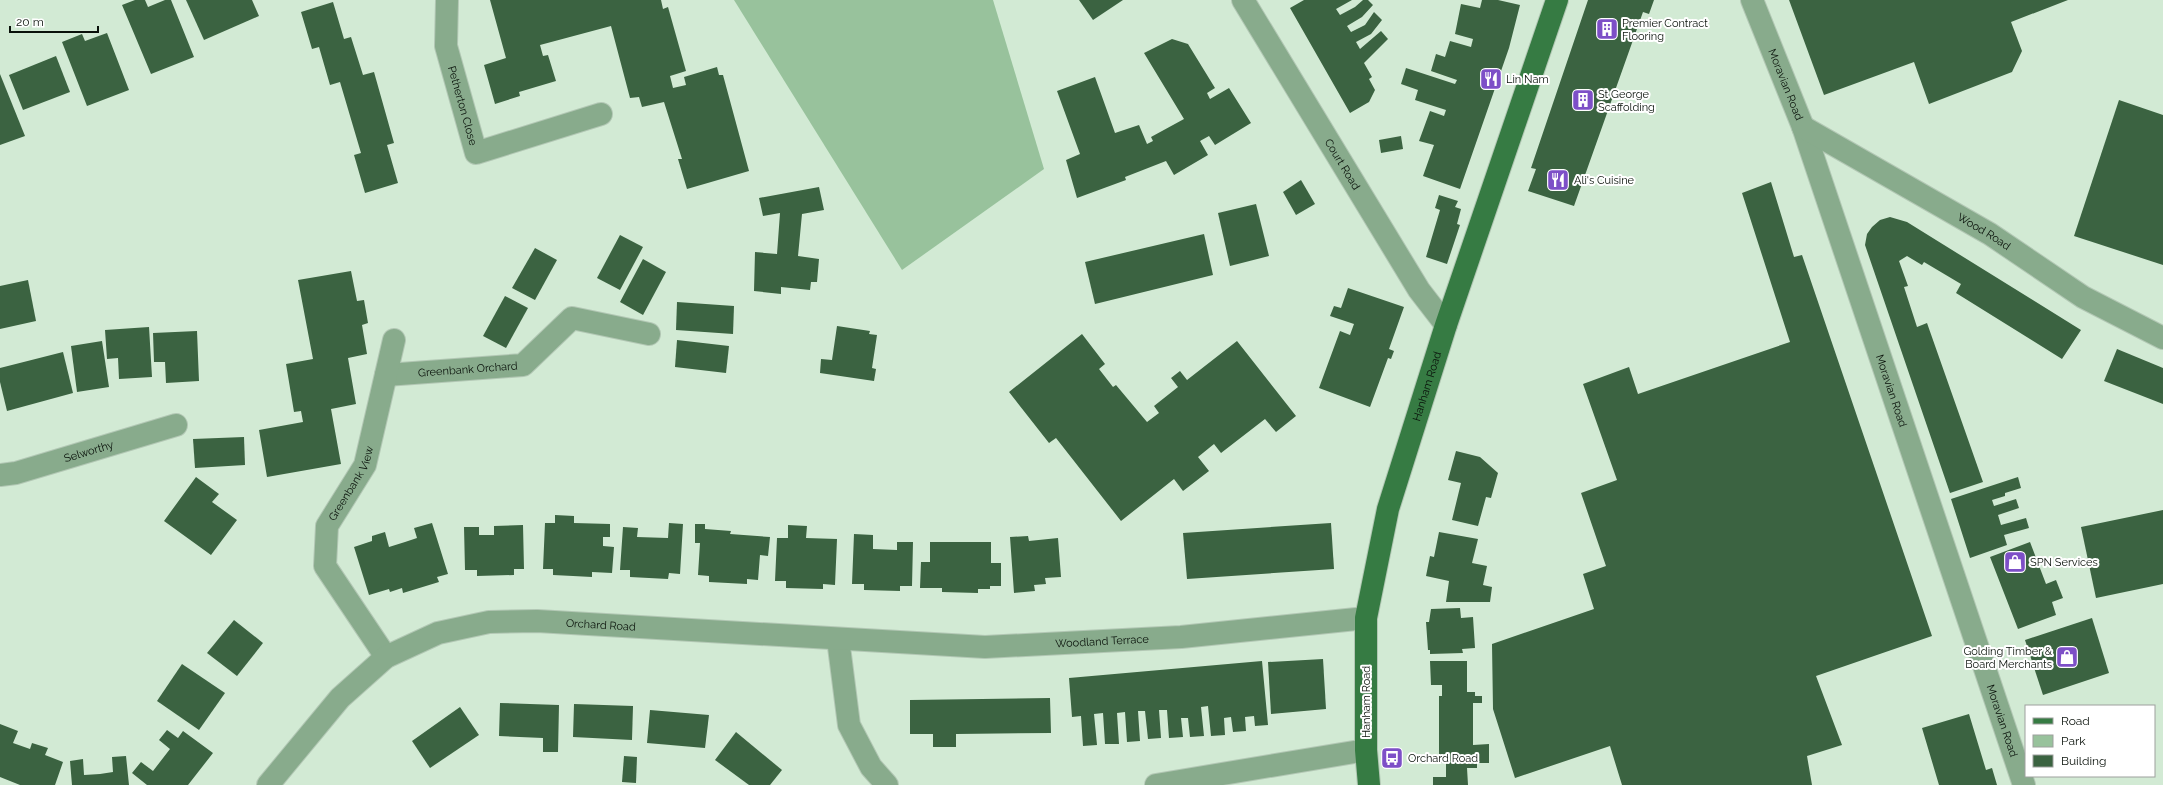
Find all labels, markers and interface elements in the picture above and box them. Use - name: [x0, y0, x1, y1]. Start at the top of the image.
- scale bar: [10, 8, 98, 34]
- text: 20 m: [16, 15, 44, 29]
- building icon: Premier Contract Flooring: [1594, 16, 1620, 42]
- place label: Premier Contract Flooring: [1622, 17, 1708, 43]
- street label: Moravian Road: [1766, 47, 1806, 122]
- street label: Petherton Close: [445, 65, 480, 147]
- restaurant icon: Lin Nam: [1478, 66, 1504, 92]
- place label: Lin Nam: [1506, 73, 1549, 86]
- building icon: St George Scaffolding: [1570, 87, 1596, 113]
- place label: St George Scaffolding: [1598, 88, 1655, 114]
- street label: Court Road: [1322, 136, 1363, 192]
- restaurant icon: Ali's Cuisine: [1545, 167, 1571, 193]
- place label: Ali's Cuisine: [1574, 174, 1635, 187]
- street label: Wood Road: [1955, 210, 2013, 253]
- street label: Hanham Road: [1410, 350, 1444, 423]
- street label: Moravian Road: [1873, 353, 1910, 429]
- street label: Greenbank Orchard: [418, 359, 518, 379]
- street label: Selworthy: [62, 438, 115, 465]
- street label: Greenbank View: [326, 445, 376, 523]
- shop icon: SPN Services: [2002, 549, 2028, 575]
- place label: SPN Services: [2030, 556, 2098, 569]
- street label: Orchard Road: [565, 616, 636, 633]
- street label: Woodland Terrace: [1055, 632, 1150, 650]
- shop icon: Golding Timber & Board Merchants: [2054, 644, 2080, 670]
- place label: Golding Timber & Board Merchants: [1963, 645, 2053, 671]
- street label: Hanham Road: [1360, 666, 1373, 738]
- street label: Moravian Road: [1984, 683, 2021, 759]
- legend: [2025, 705, 2155, 777]
- text: Road: [2061, 714, 2090, 728]
- text: Park: [2061, 734, 2086, 748]
- bus stop icon: Orchard Road: [1379, 745, 1405, 771]
- place label: Orchard Road: [1408, 752, 1478, 765]
- text: Building: [2061, 754, 2107, 768]

